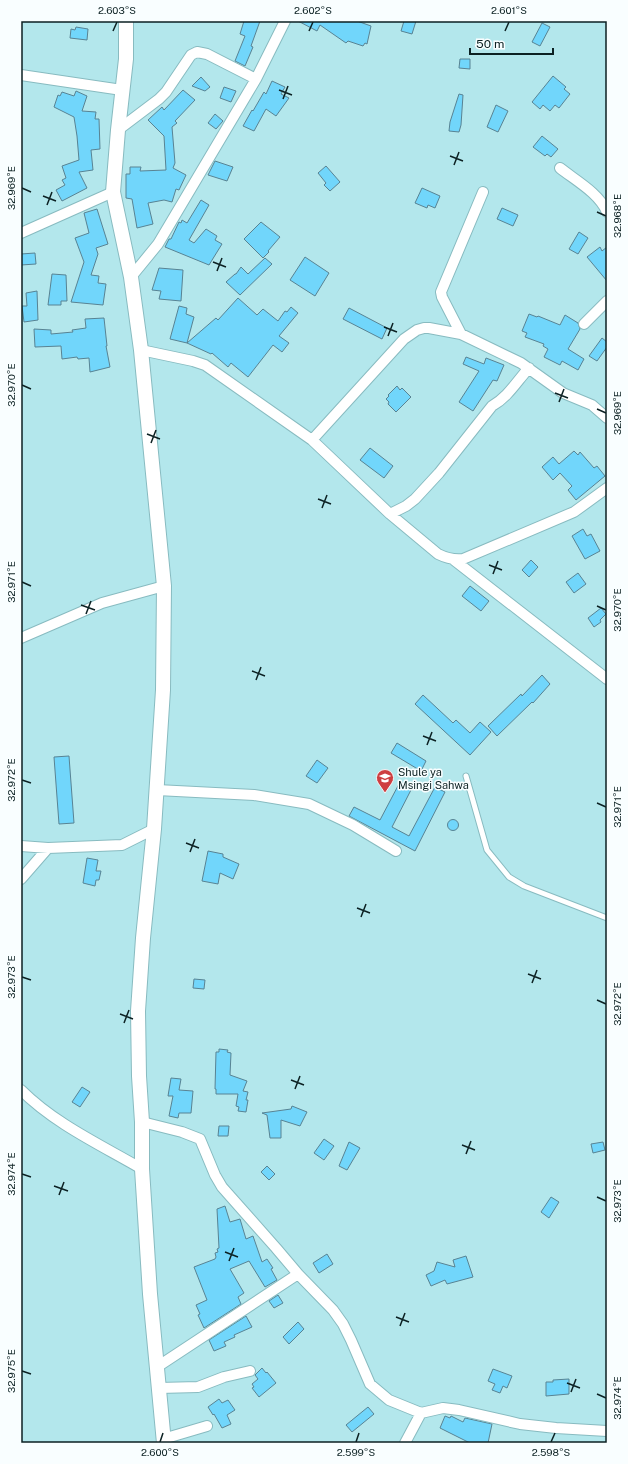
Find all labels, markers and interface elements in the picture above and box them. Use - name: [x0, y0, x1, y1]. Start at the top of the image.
- text: 2.603°S: [98, 4, 136, 16]
- text: 2.602°S: [294, 4, 332, 16]
- text: 2.601°S: [491, 4, 527, 16]
- scale bar: [470, 30, 553, 56]
- text: 50 m: [476, 37, 504, 51]
- text: 32.969°E: [5, 166, 17, 210]
- text: 32.968°E: [611, 194, 623, 238]
- text: 32.970°E: [5, 363, 17, 407]
- text: 32.969°E: [611, 391, 623, 435]
- text: 32.971°E: [5, 561, 17, 603]
- text: 32.970°E: [611, 588, 623, 632]
- text: 32.972°E: [5, 758, 17, 802]
- place label: Shule ya Msingi Sahwa: [398, 766, 469, 791]
- school or university icon: Shule ya Msingi Sahwa: [375, 768, 395, 793]
- text: 32.971°E: [611, 786, 623, 828]
- text: 32.973°E: [5, 955, 17, 999]
- text: 32.972°E: [611, 982, 623, 1026]
- text: 32.974°E: [5, 1152, 17, 1196]
- text: 32.973°E: [611, 1179, 623, 1223]
- text: 32.975°E: [5, 1349, 17, 1393]
- text: 32.974°E: [611, 1376, 623, 1420]
- text: 2.600°S: [141, 1446, 179, 1458]
- text: 2.599°S: [337, 1446, 375, 1458]
- text: 2.598°S: [532, 1446, 571, 1458]

